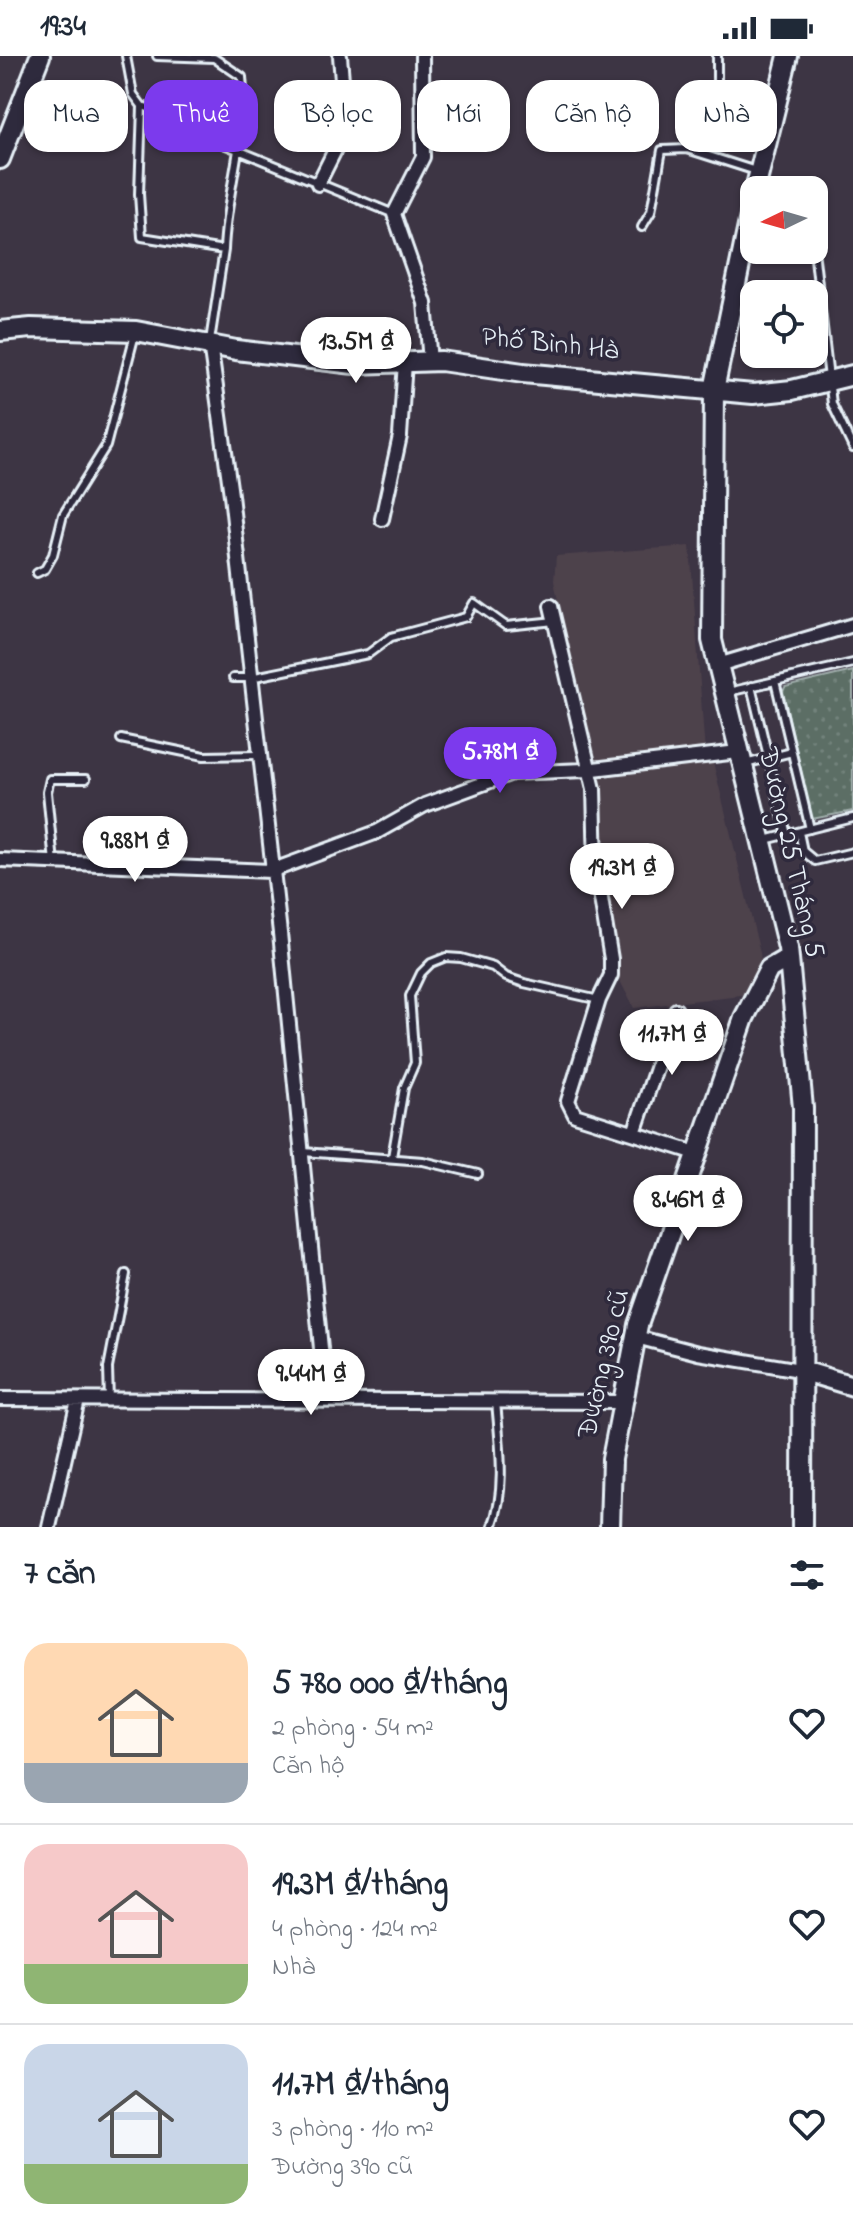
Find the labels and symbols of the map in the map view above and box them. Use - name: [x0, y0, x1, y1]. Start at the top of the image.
- north arrow: [740, 176, 828, 264]
- pin: 13.5M ₫: [282, 317, 430, 385]
- street label: Phố Bình Hà: [479, 317, 621, 373]
- pin: 5.78M ₫: [426, 727, 574, 795]
- street label: Đường 25 Tháng 5: [746, 743, 834, 962]
- pin: 9.88M ₫: [61, 816, 209, 884]
- pin: 19.3M ₫: [548, 843, 696, 911]
- pin: 11.7M ₫: [598, 1009, 746, 1077]
- pin: 8.46M ₫: [614, 1175, 762, 1243]
- street label: Đường 390 cũ: [568, 1285, 642, 1444]
- pin: 9.44M ₫: [237, 1349, 385, 1417]

